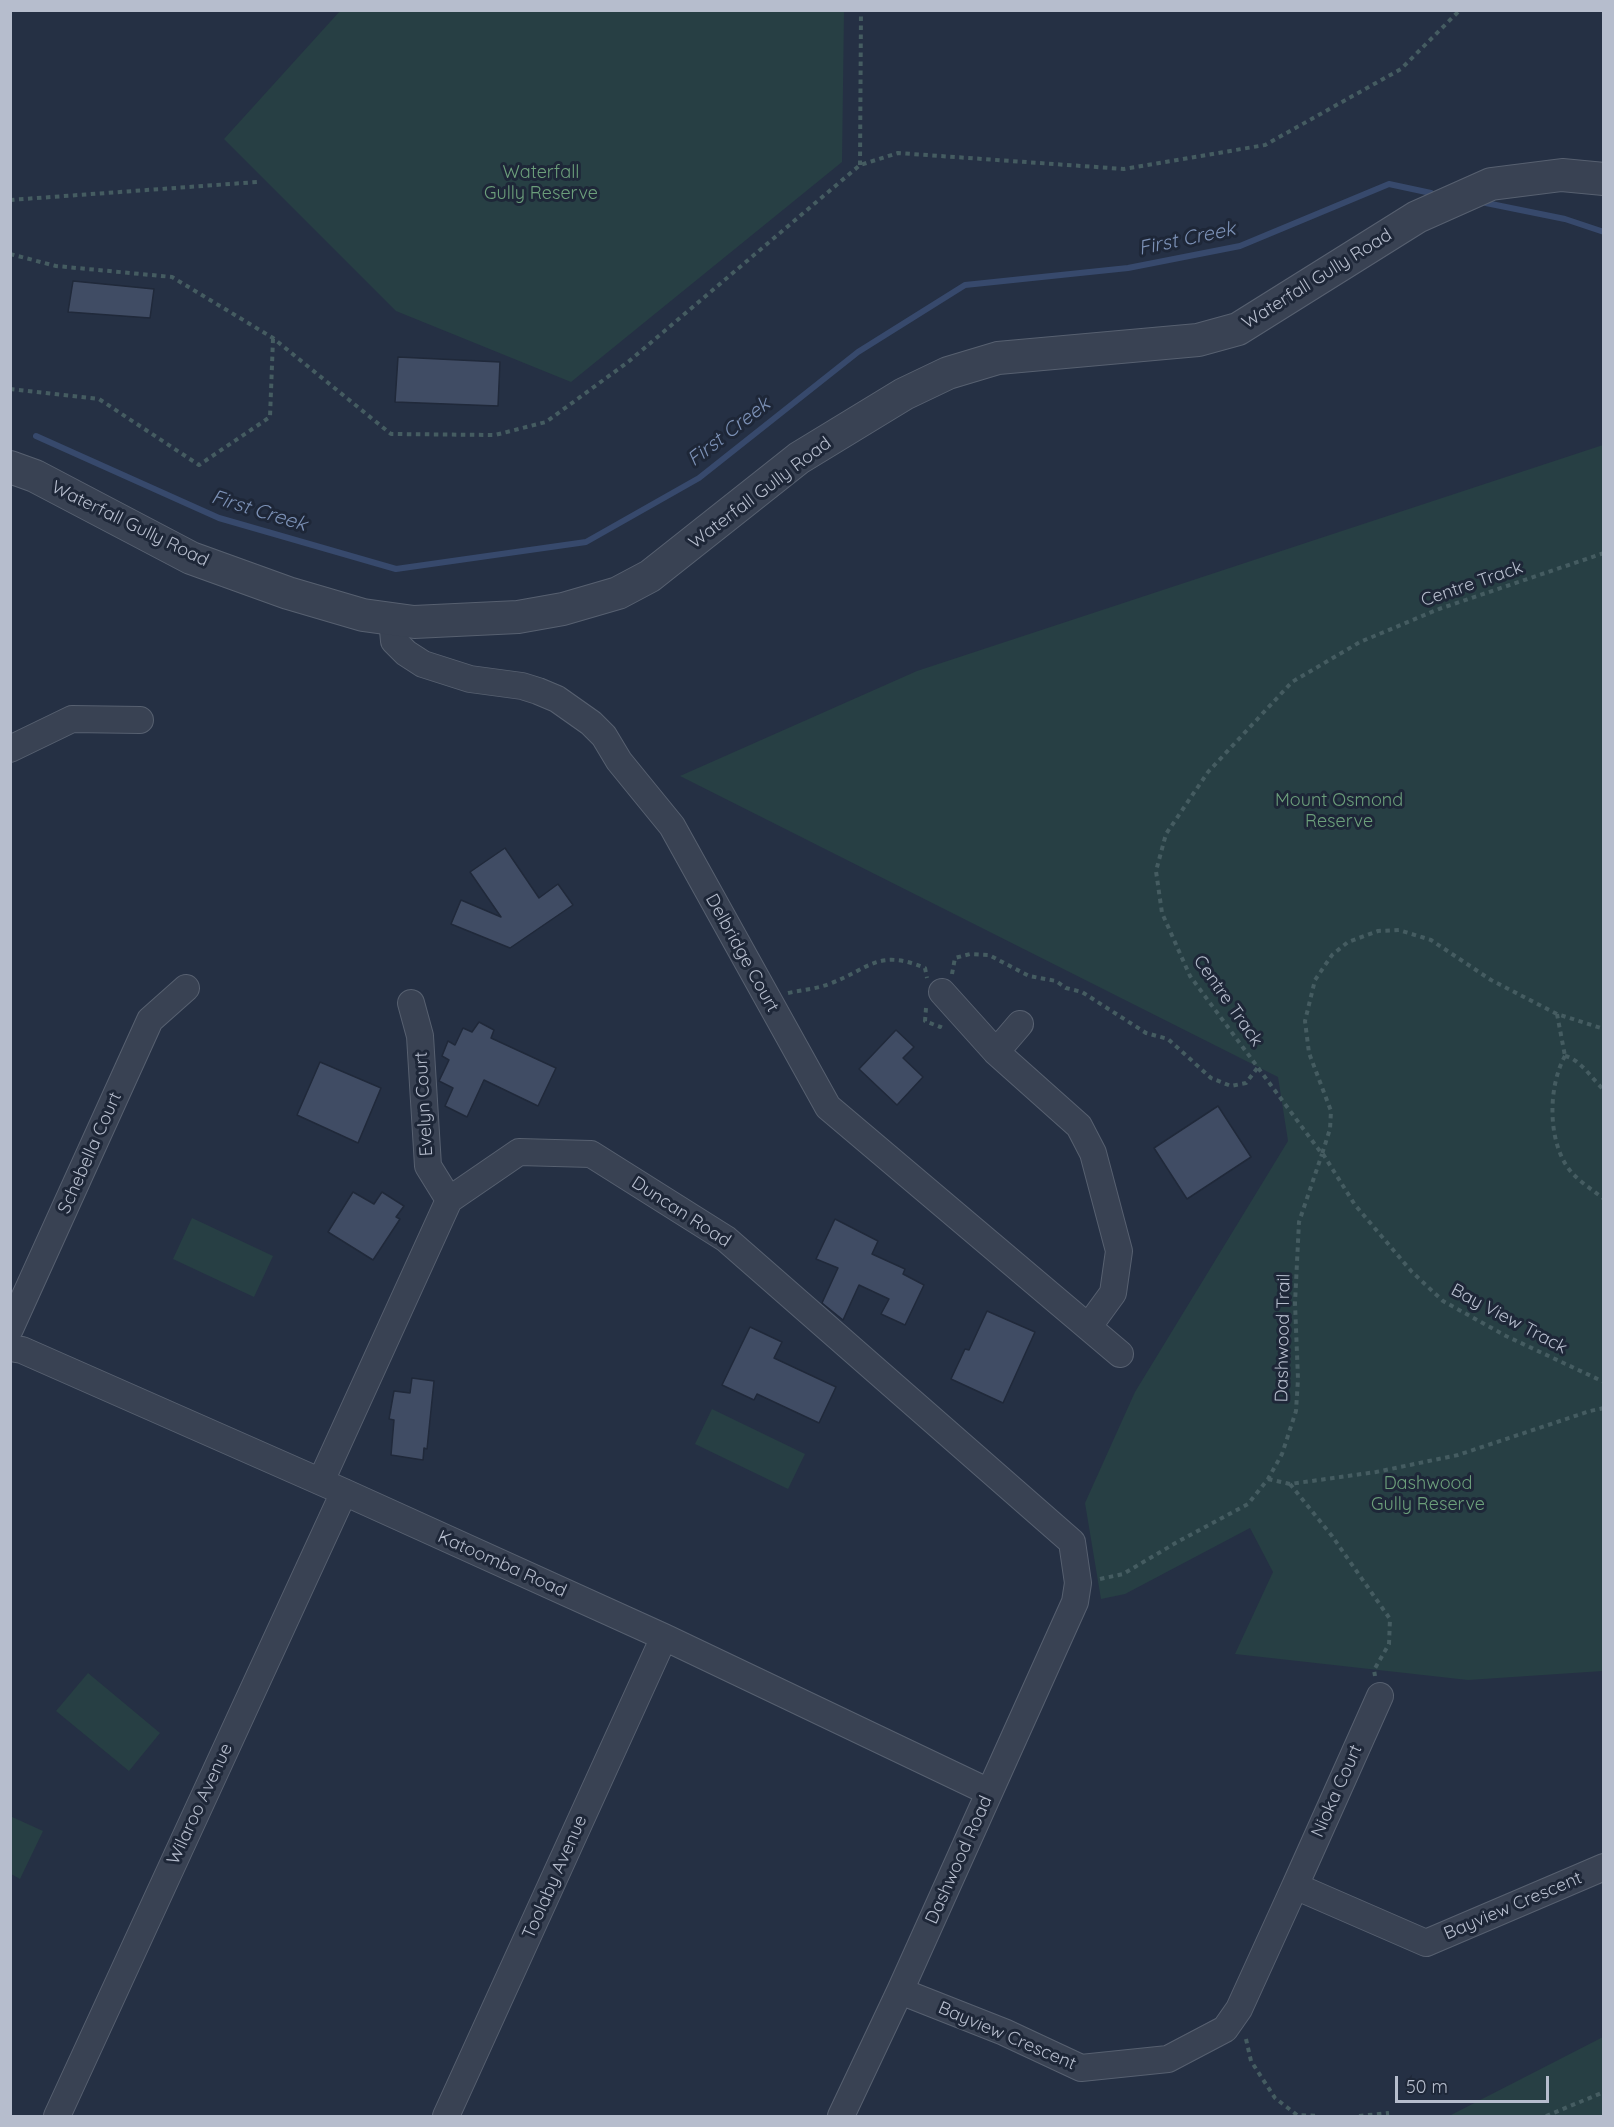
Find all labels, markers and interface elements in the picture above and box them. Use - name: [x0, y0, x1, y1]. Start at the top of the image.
- park label: Waterfall Gully Reserve: [484, 162, 598, 204]
- water label: First Creek: [1136, 217, 1238, 261]
- street label: Waterfall Gully Road: [1238, 224, 1396, 334]
- water label: First Creek: [683, 392, 775, 472]
- street label: Waterfall Gully Road: [685, 433, 835, 553]
- street label: Waterfall Gully Road: [48, 477, 212, 571]
- water label: First Creek: [208, 485, 310, 537]
- street label: Centre Track: [1418, 556, 1526, 612]
- park label: Mount Osmond Reserve: [1275, 790, 1403, 832]
- street label: Delbridge Court: [701, 890, 783, 1016]
- street label: Centre Track: [1189, 951, 1267, 1051]
- street label: Evelyn Court: [410, 1051, 438, 1157]
- street label: Schebella Court: [54, 1089, 126, 1217]
- street label: Duncan Road: [627, 1172, 735, 1252]
- street label: Dashwood Trail: [1271, 1273, 1295, 1403]
- street label: Bay View Track: [1447, 1279, 1571, 1359]
- park label: Dashwood Gully Reserve: [1371, 1473, 1485, 1516]
- street label: Katoomba Road: [434, 1526, 570, 1602]
- street label: Wilaroo Avenue: [163, 1740, 237, 1868]
- street label: Nioka Court: [1307, 1741, 1367, 1841]
- street label: Dashwood Road: [921, 1792, 997, 1928]
- street label: Toolaby Avenue: [518, 1812, 592, 1942]
- street label: Bayview Crescent: [1441, 1867, 1585, 1945]
- street label: Bayview Crescent: [935, 1997, 1079, 2075]
- scale bar: [1398, 2064, 1552, 2102]
- text: 50 m: [1406, 2075, 1448, 2098]

